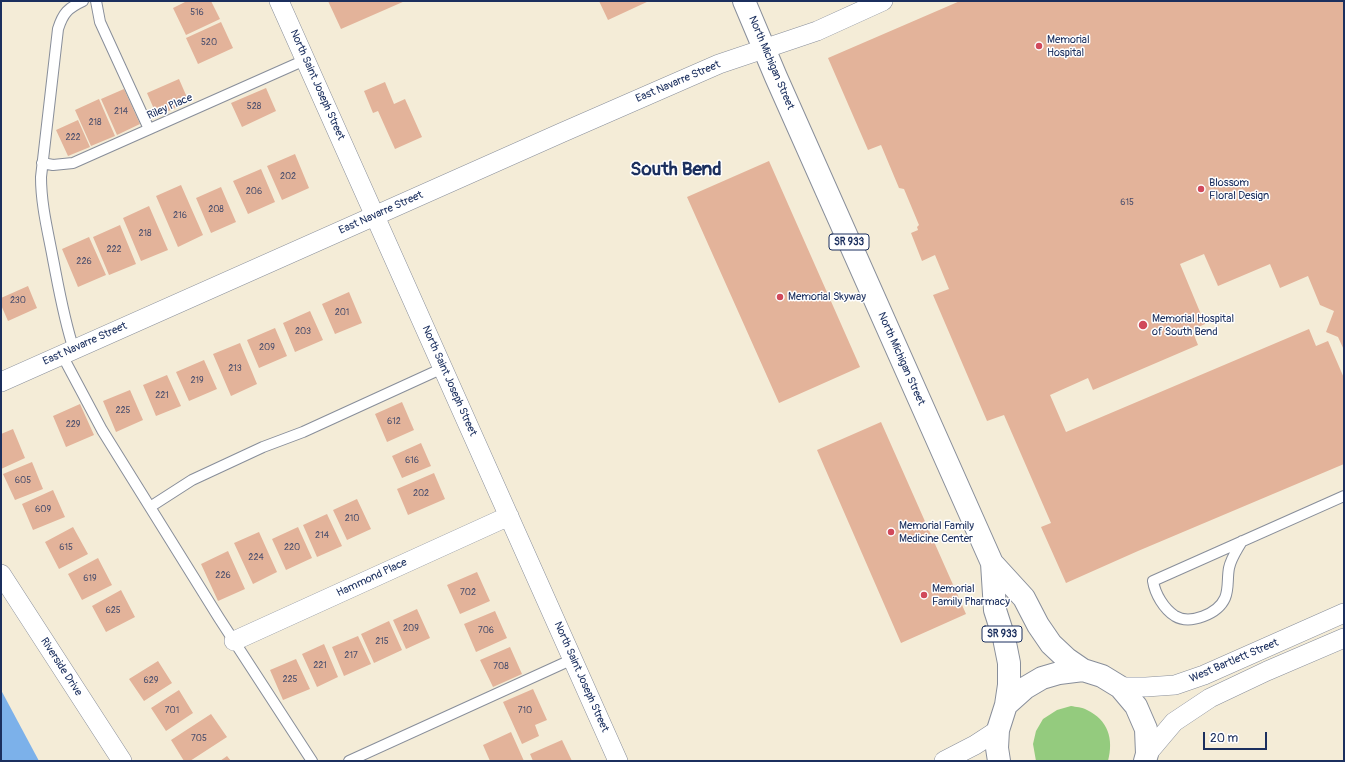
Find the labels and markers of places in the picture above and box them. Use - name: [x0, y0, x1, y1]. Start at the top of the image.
- place label: Memorial Hospital: [1047, 33, 1090, 59]
- marker: Memorial Hospital: [1034, 41, 1044, 51]
- place label: Blossom Floral Design: [1209, 176, 1269, 202]
- marker: Blossom Floral Design: [1196, 184, 1206, 194]
- place label: Memorial Skyway: [788, 290, 866, 304]
- marker: Memorial Skyway: [775, 292, 785, 302]
- place label: Memorial Hospital of South Bend: [1152, 312, 1234, 338]
- marker: Memorial Hospital of South Bend: [1137, 319, 1149, 331]
- place label: Memorial Family Medicine Center: [899, 519, 974, 545]
- marker: Memorial Family Medicine Center: [886, 527, 896, 537]
- place label: Memorial Family Pharmacy: [932, 582, 1010, 608]
- marker: Memorial Family Pharmacy: [919, 590, 929, 600]

